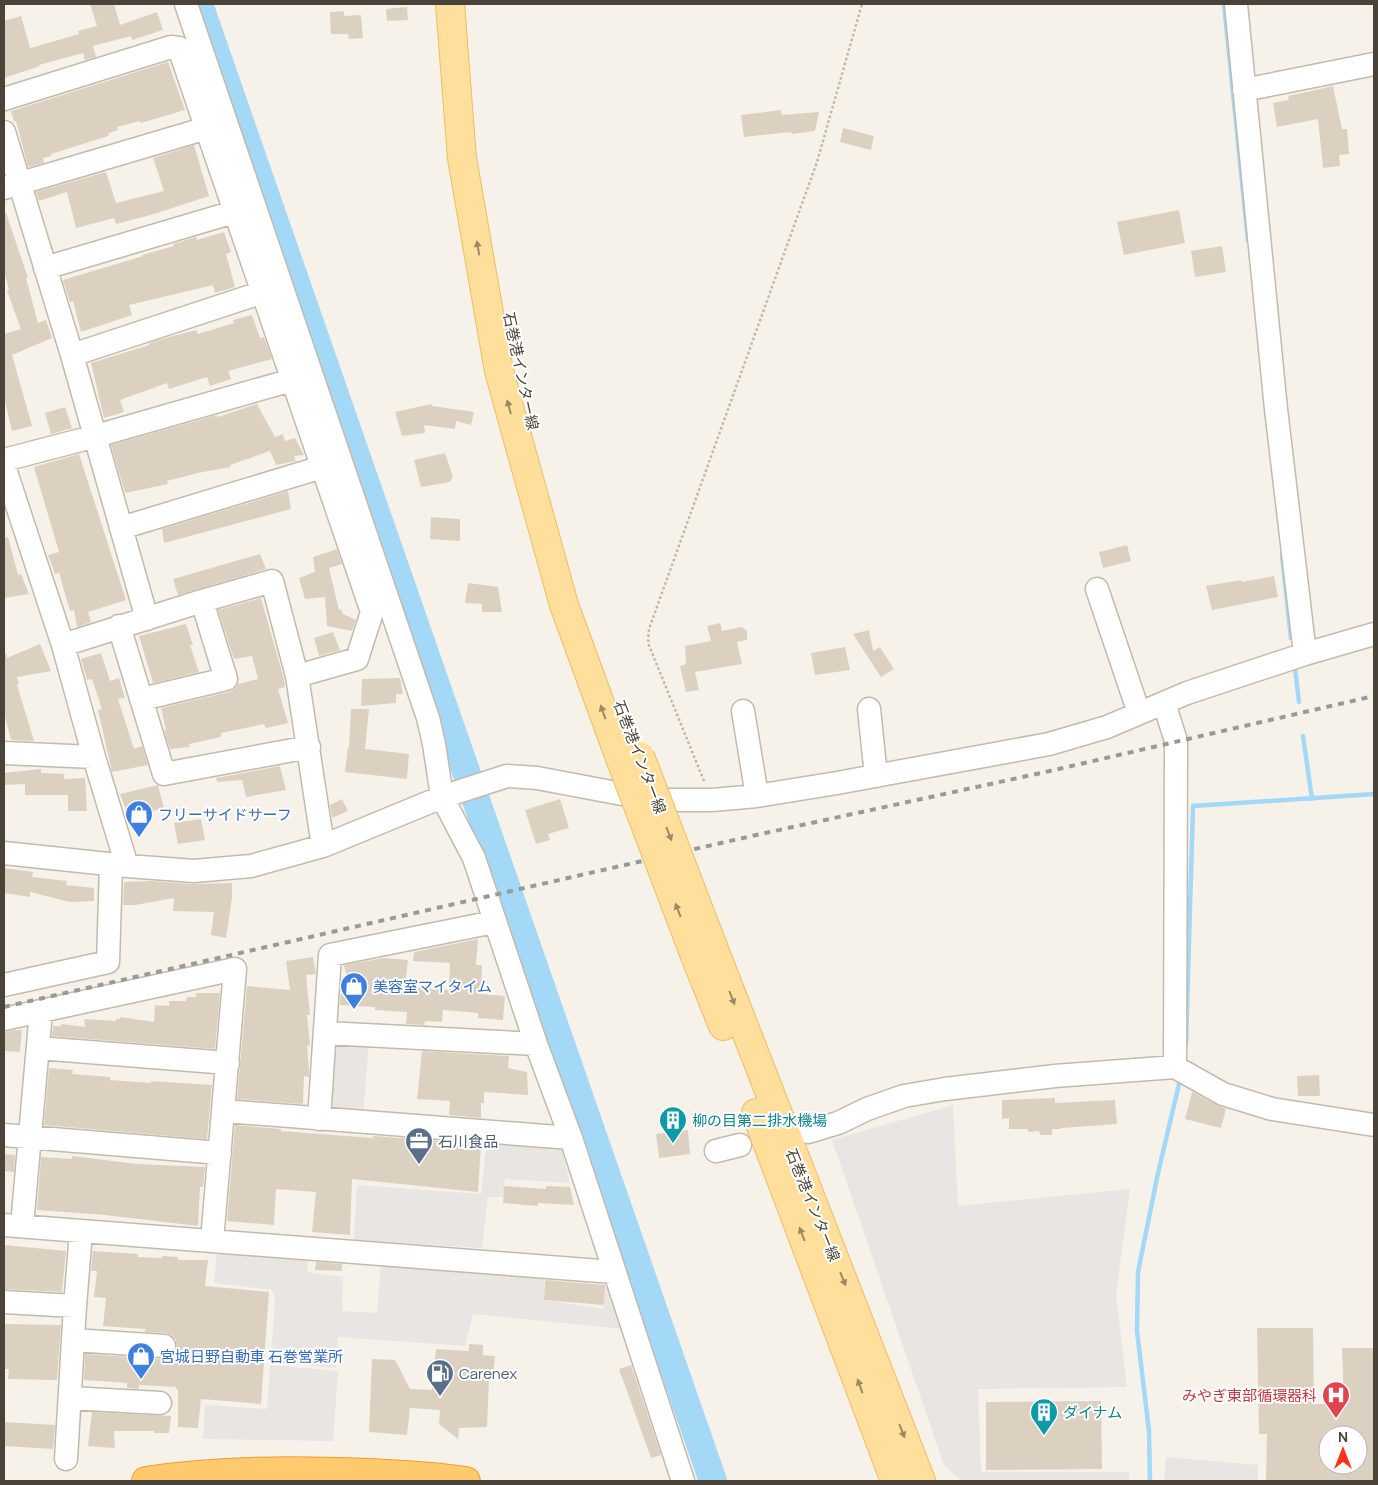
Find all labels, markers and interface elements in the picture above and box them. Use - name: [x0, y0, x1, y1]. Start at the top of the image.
- one-way arrow: [473, 239, 481, 255]
- street label: 石巻港インター線: [498, 310, 544, 432]
- one-way arrow: [505, 399, 513, 414]
- street label: 石巻港インター線: [609, 697, 671, 817]
- one-way arrow: [599, 705, 606, 720]
- shop icon: フリーサイドサーフ: [124, 799, 154, 838]
- place label: フリーサイドサーフ: [158, 804, 292, 825]
- one-way arrow: [666, 827, 674, 841]
- one-way arrow: [674, 902, 682, 917]
- shop icon: 美容室マイタイム: [339, 971, 369, 1010]
- place label: 美容室マイタイム: [373, 976, 492, 997]
- one-way arrow: [728, 991, 736, 1006]
- building icon: 柳の目第二排水機場: [658, 1105, 688, 1144]
- place label: 柳の目第二排水機場: [692, 1110, 827, 1131]
- office icon: 石川食品: [404, 1126, 434, 1165]
- place label: 石川食品: [438, 1131, 498, 1152]
- street label: 石巻港インター線: [781, 1145, 845, 1265]
- one-way arrow: [798, 1227, 805, 1242]
- one-way arrow: [840, 1272, 847, 1287]
- shop icon: 宮城日野自動車 石巻営業所: [126, 1341, 156, 1380]
- place label: 宮城日野自動車 石巻営業所: [160, 1346, 343, 1367]
- fuel station icon: Carenex: [425, 1358, 455, 1397]
- place label: Carenex: [459, 1363, 517, 1384]
- one-way arrow: [856, 1378, 864, 1393]
- hospital icon: みやぎ東部循環器科: [1321, 1380, 1351, 1419]
- place label: みやぎ東部循環器科: [1182, 1385, 1317, 1406]
- building icon: ダイナム: [1029, 1397, 1059, 1436]
- place label: ダイナム: [1063, 1402, 1122, 1423]
- one-way arrow: [898, 1424, 906, 1439]
- north arrow: [1318, 1425, 1368, 1475]
- text: N: [1338, 1427, 1348, 1446]

